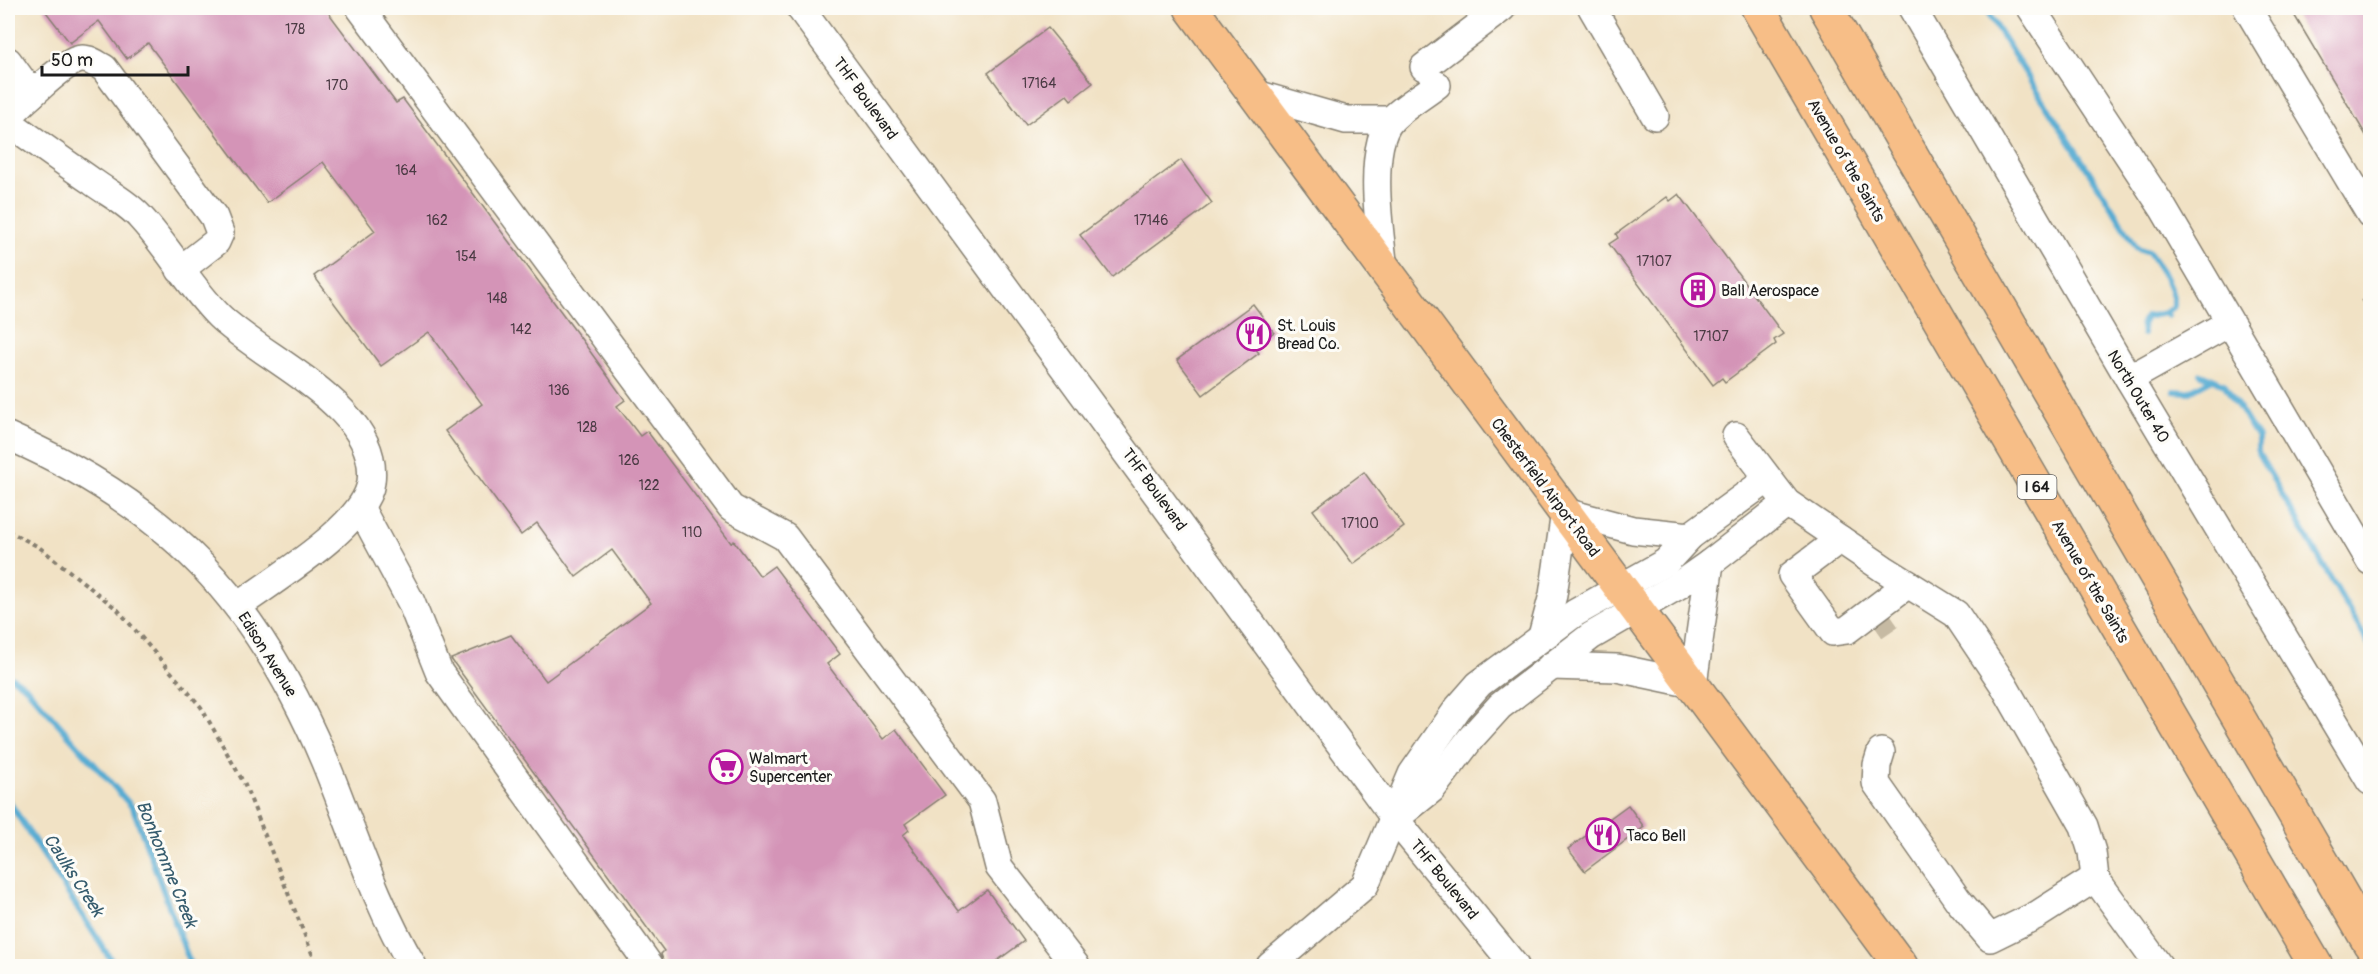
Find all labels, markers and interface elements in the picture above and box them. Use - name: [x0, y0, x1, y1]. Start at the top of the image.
- house number: 178: [285, 21, 305, 38]
- scale bar: [42, 39, 188, 77]
- text: 50 m: [51, 49, 93, 72]
- street label: THF Boulevard: [828, 53, 902, 144]
- house number: 17164: [1022, 75, 1056, 92]
- house number: 170: [326, 77, 348, 94]
- street label: Avenue of the Saints: [1803, 96, 1889, 225]
- house number: 164: [395, 162, 417, 179]
- house number: 162: [426, 212, 448, 229]
- house number: 17146: [1134, 212, 1168, 229]
- house number: 154: [455, 248, 477, 265]
- house number: 17107: [1636, 253, 1672, 270]
- building icon: Ball Aerospace: [1680, 272, 1716, 308]
- place label: Ball Aerospace: [1721, 281, 1819, 301]
- house number: 148: [487, 290, 507, 307]
- restaurant icon: St. Louis Bread Co.: [1236, 316, 1272, 352]
- place label: St. Louis Bread Co.: [1277, 316, 1340, 354]
- house number: 142: [510, 321, 532, 338]
- house number: 17107: [1693, 328, 1729, 345]
- street label: North Outer 40: [2103, 347, 2174, 447]
- house number: 136: [548, 382, 570, 399]
- street label: Chesterfield Airport Road: [1486, 414, 1604, 561]
- house number: 128: [577, 419, 597, 436]
- street label: THF Boulevard: [1117, 444, 1191, 535]
- house number: 126: [618, 452, 640, 469]
- road number: I 64: [2018, 475, 2056, 499]
- house number: 122: [638, 477, 660, 494]
- house number: 17100: [1341, 515, 1379, 532]
- street label: Avenue of the Saints: [2047, 517, 2133, 646]
- house number: 110: [682, 524, 702, 541]
- street label: Edison Avenue: [233, 608, 301, 701]
- supermarket icon: Walmart Supercenter: [708, 749, 744, 785]
- place label: Walmart Supercenter: [749, 749, 832, 787]
- water label: Bonhomme Creek: [131, 797, 203, 932]
- restaurant icon: Taco Bell: [1585, 817, 1621, 853]
- place label: Taco Bell: [1626, 826, 1686, 846]
- water label: Caulks Creek: [38, 829, 110, 922]
- street label: THF Boulevard: [1406, 835, 1483, 924]

